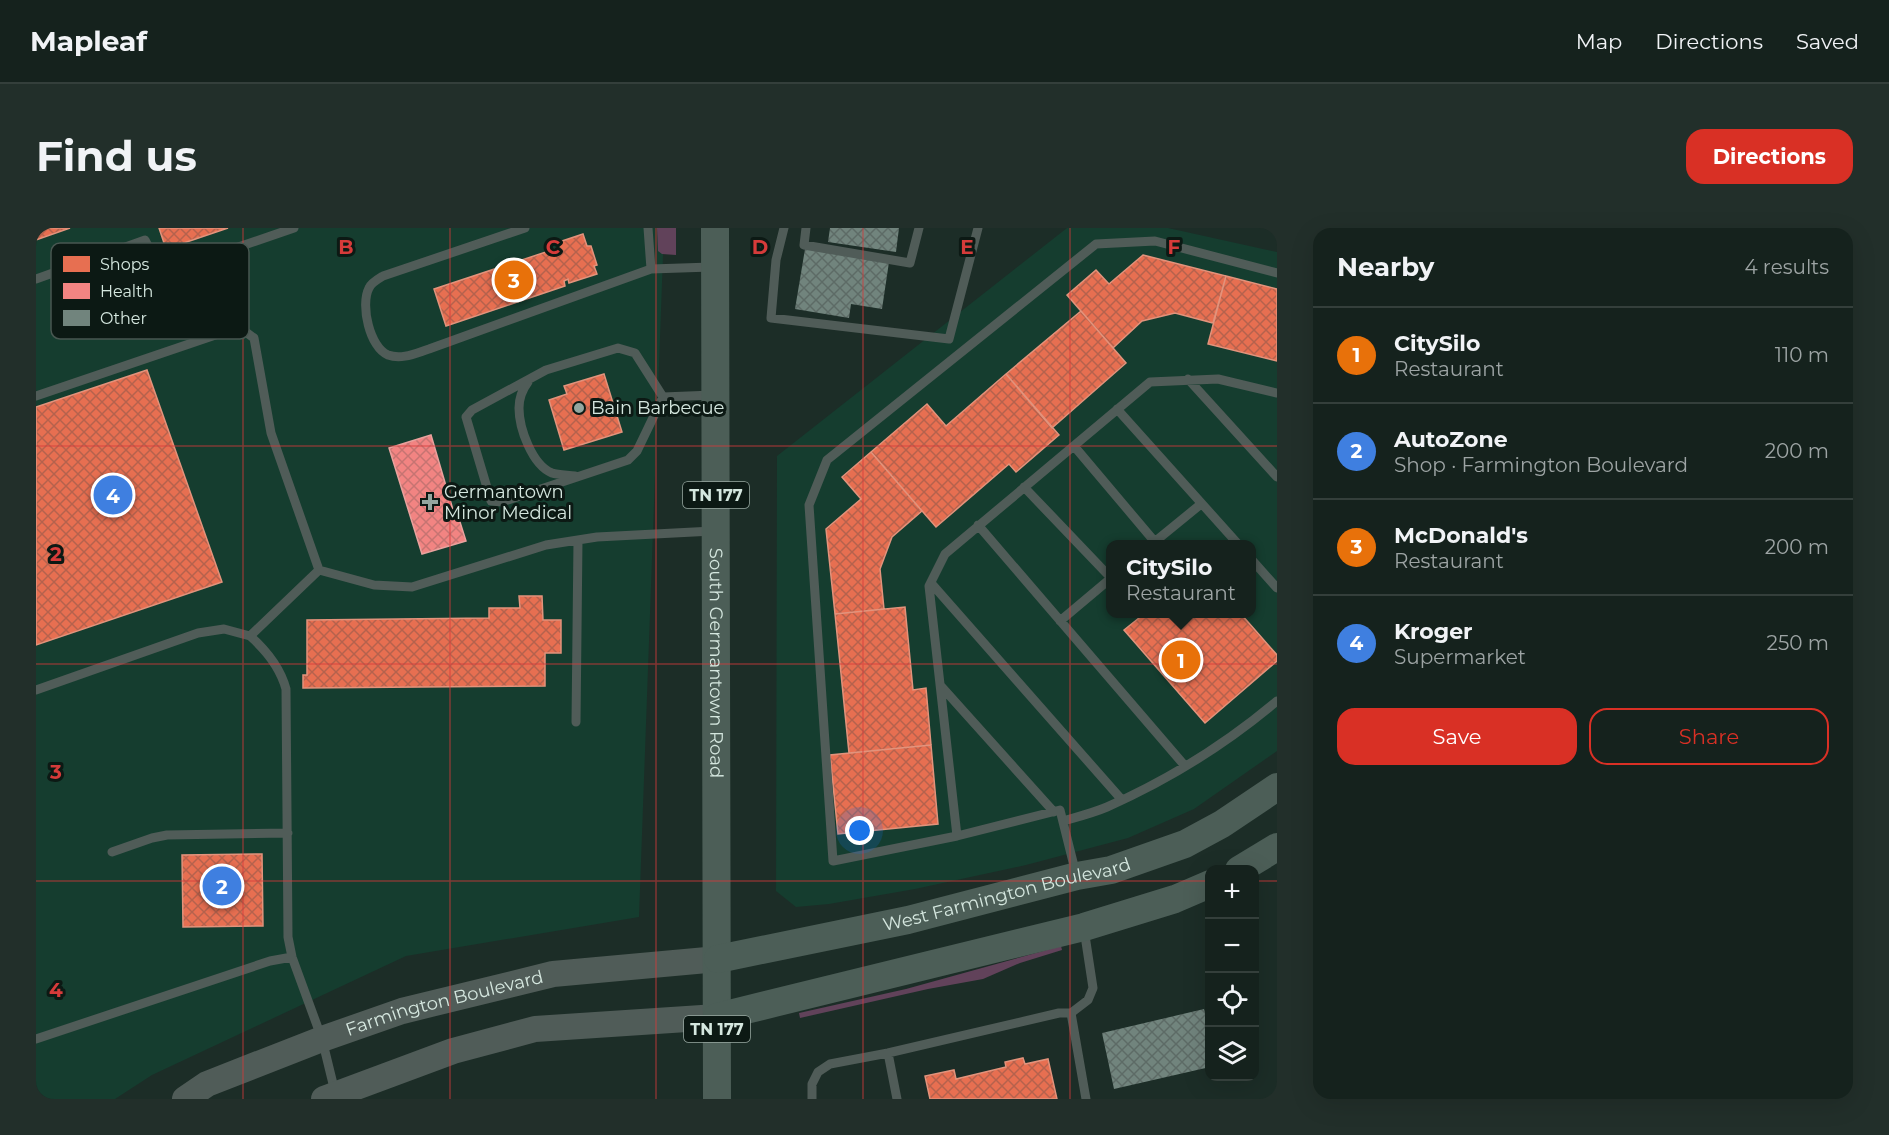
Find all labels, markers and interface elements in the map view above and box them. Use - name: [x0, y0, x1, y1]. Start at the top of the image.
- text: Mapleaf: [30, 24, 147, 58]
- text: Map: [1576, 29, 1622, 54]
- text: Directions: [1655, 29, 1763, 54]
- text: Saved: [1796, 29, 1859, 54]
- button: Directions: [1686, 129, 1853, 184]
- text: Find us: [36, 130, 197, 182]
- text: B: [338, 235, 354, 259]
- text: C: [546, 235, 561, 259]
- text: D: [752, 235, 768, 259]
- text: E: [960, 235, 974, 259]
- text: F: [1168, 235, 1181, 259]
- legend: [51, 243, 249, 339]
- text: Nearby: [1337, 251, 1434, 283]
- text: Shops: [100, 255, 150, 274]
- text: 4 results: [1744, 255, 1829, 279]
- pin: 3: [494, 257, 534, 302]
- text: Health: [100, 282, 153, 301]
- text: Other: [100, 309, 147, 328]
- text: CitySilo: [1394, 330, 1480, 357]
- text: 1: [1353, 343, 1360, 367]
- text: 110 m: [1775, 343, 1829, 367]
- text: Restaurant: [1394, 357, 1504, 381]
- place label: Bain Barbecue: [591, 397, 724, 419]
- marker: Bain Barbecue: [572, 401, 586, 415]
- text: AutoZone: [1394, 426, 1508, 453]
- text: 2: [1351, 439, 1362, 463]
- text: 200 m: [1765, 439, 1829, 463]
- text: Shop · Farmington Boulevard: [1394, 453, 1688, 477]
- pin: 4: [94, 472, 133, 518]
- place label: Germantown Minor Medical: [444, 481, 572, 524]
- road number: TN 177: [683, 482, 749, 508]
- marker: Germantown Minor Medical: [421, 493, 439, 511]
- text: McDonald's: [1394, 522, 1528, 549]
- text: 3: [1351, 535, 1362, 559]
- text: 200 m: [1765, 535, 1829, 559]
- popup: [1106, 540, 1256, 618]
- text: 2: [50, 542, 62, 566]
- street label: South Germantown Road: [705, 548, 727, 778]
- text: Restaurant: [1394, 549, 1504, 573]
- text: CitySilo: [1126, 554, 1212, 581]
- text: Restaurant: [1126, 581, 1236, 605]
- text: Kroger: [1394, 618, 1473, 645]
- text: 4: [1350, 631, 1363, 655]
- text: 250 m: [1767, 631, 1829, 655]
- pin: 1: [1162, 638, 1200, 682]
- text: Supermarket: [1394, 645, 1526, 669]
- button: Save: [1337, 708, 1577, 765]
- button: Share: [1589, 708, 1829, 765]
- text: 3: [49, 760, 62, 784]
- your location: [845, 816, 874, 845]
- street label: West Farmington Boulevard: [881, 853, 1134, 936]
- pin: 2: [202, 864, 242, 908]
- map controls: [1205, 865, 1259, 1081]
- button: +: [1205, 865, 1259, 919]
- button: −: [1205, 919, 1259, 973]
- street label: Farmington Boulevard: [343, 966, 546, 1041]
- button: locate: [1205, 973, 1259, 1027]
- text: 4: [49, 978, 63, 1002]
- road number: TN 177: [684, 1016, 750, 1042]
- button: layers: [1205, 1027, 1259, 1081]

